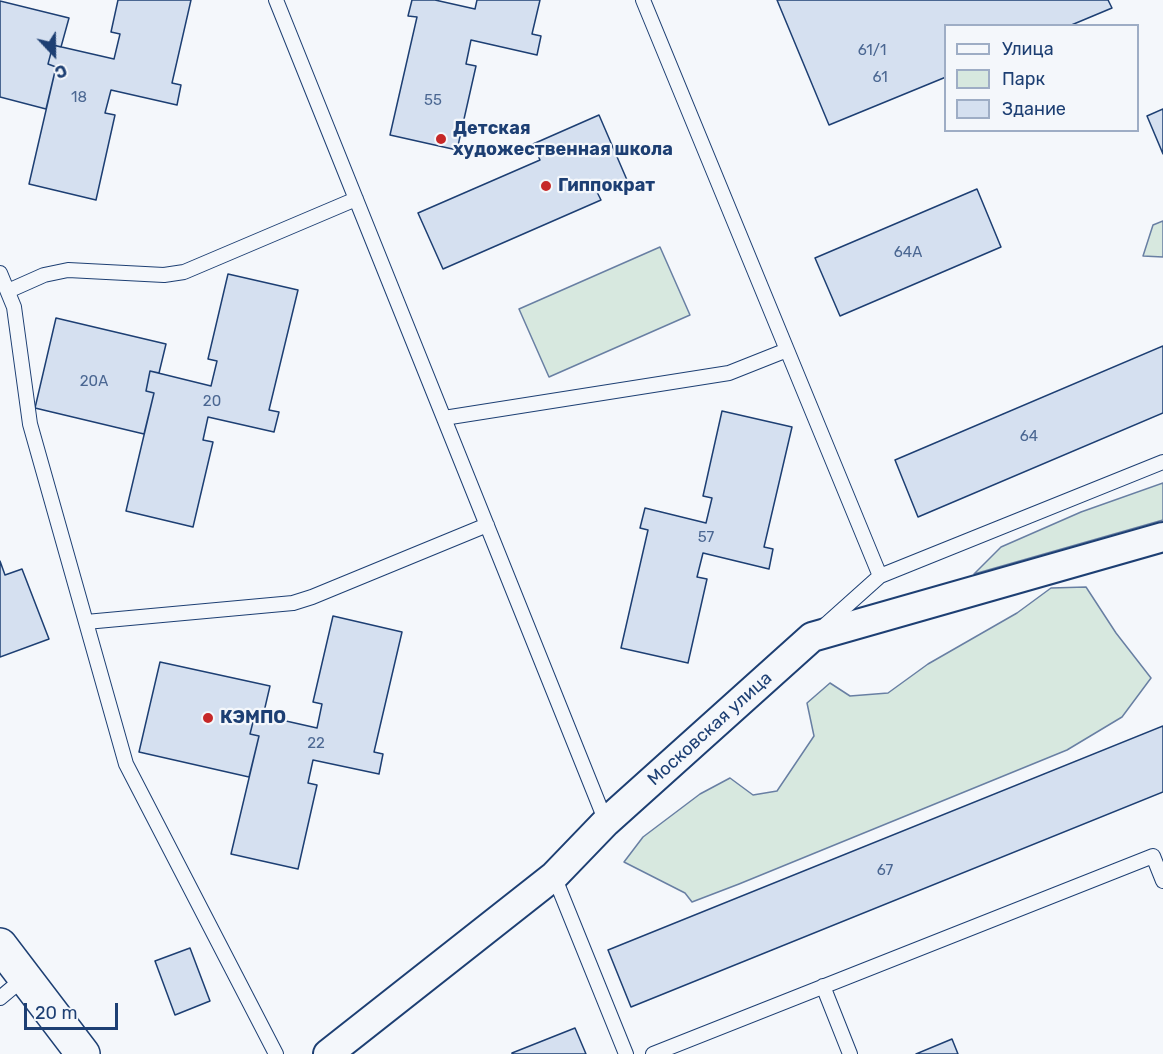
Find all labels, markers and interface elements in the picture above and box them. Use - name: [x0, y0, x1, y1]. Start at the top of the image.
- north arrow: [24, 24, 84, 84]
- legend: [944, 24, 1139, 132]
- text: Улица: [1002, 38, 1054, 60]
- house number: 61/1: [858, 42, 886, 60]
- text: С: [52, 60, 70, 82]
- text: Парк: [1002, 68, 1045, 90]
- house number: 61: [872, 69, 888, 87]
- house number: 18: [71, 89, 87, 107]
- house number: 55: [424, 92, 442, 110]
- text: Здание: [1002, 98, 1066, 120]
- place label: Детская художественная школа: [453, 118, 673, 160]
- marker: Детская художественная школа: [434, 132, 448, 146]
- place label: Гиппократ: [558, 175, 655, 197]
- marker: Гиппократ: [539, 179, 553, 193]
- house number: 64А: [894, 244, 922, 262]
- house number: 20А: [80, 373, 108, 391]
- house number: 20: [203, 393, 221, 411]
- house number: 64: [1020, 428, 1038, 446]
- house number: 57: [698, 529, 714, 547]
- street label: Московская улица: [643, 668, 777, 790]
- place label: КЭМПО: [220, 707, 286, 729]
- marker: КЭМПО: [201, 711, 215, 725]
- house number: 22: [307, 735, 325, 753]
- house number: 67: [877, 862, 893, 880]
- scale bar: [27, 991, 122, 1029]
- text: 20 m: [35, 1002, 77, 1024]

